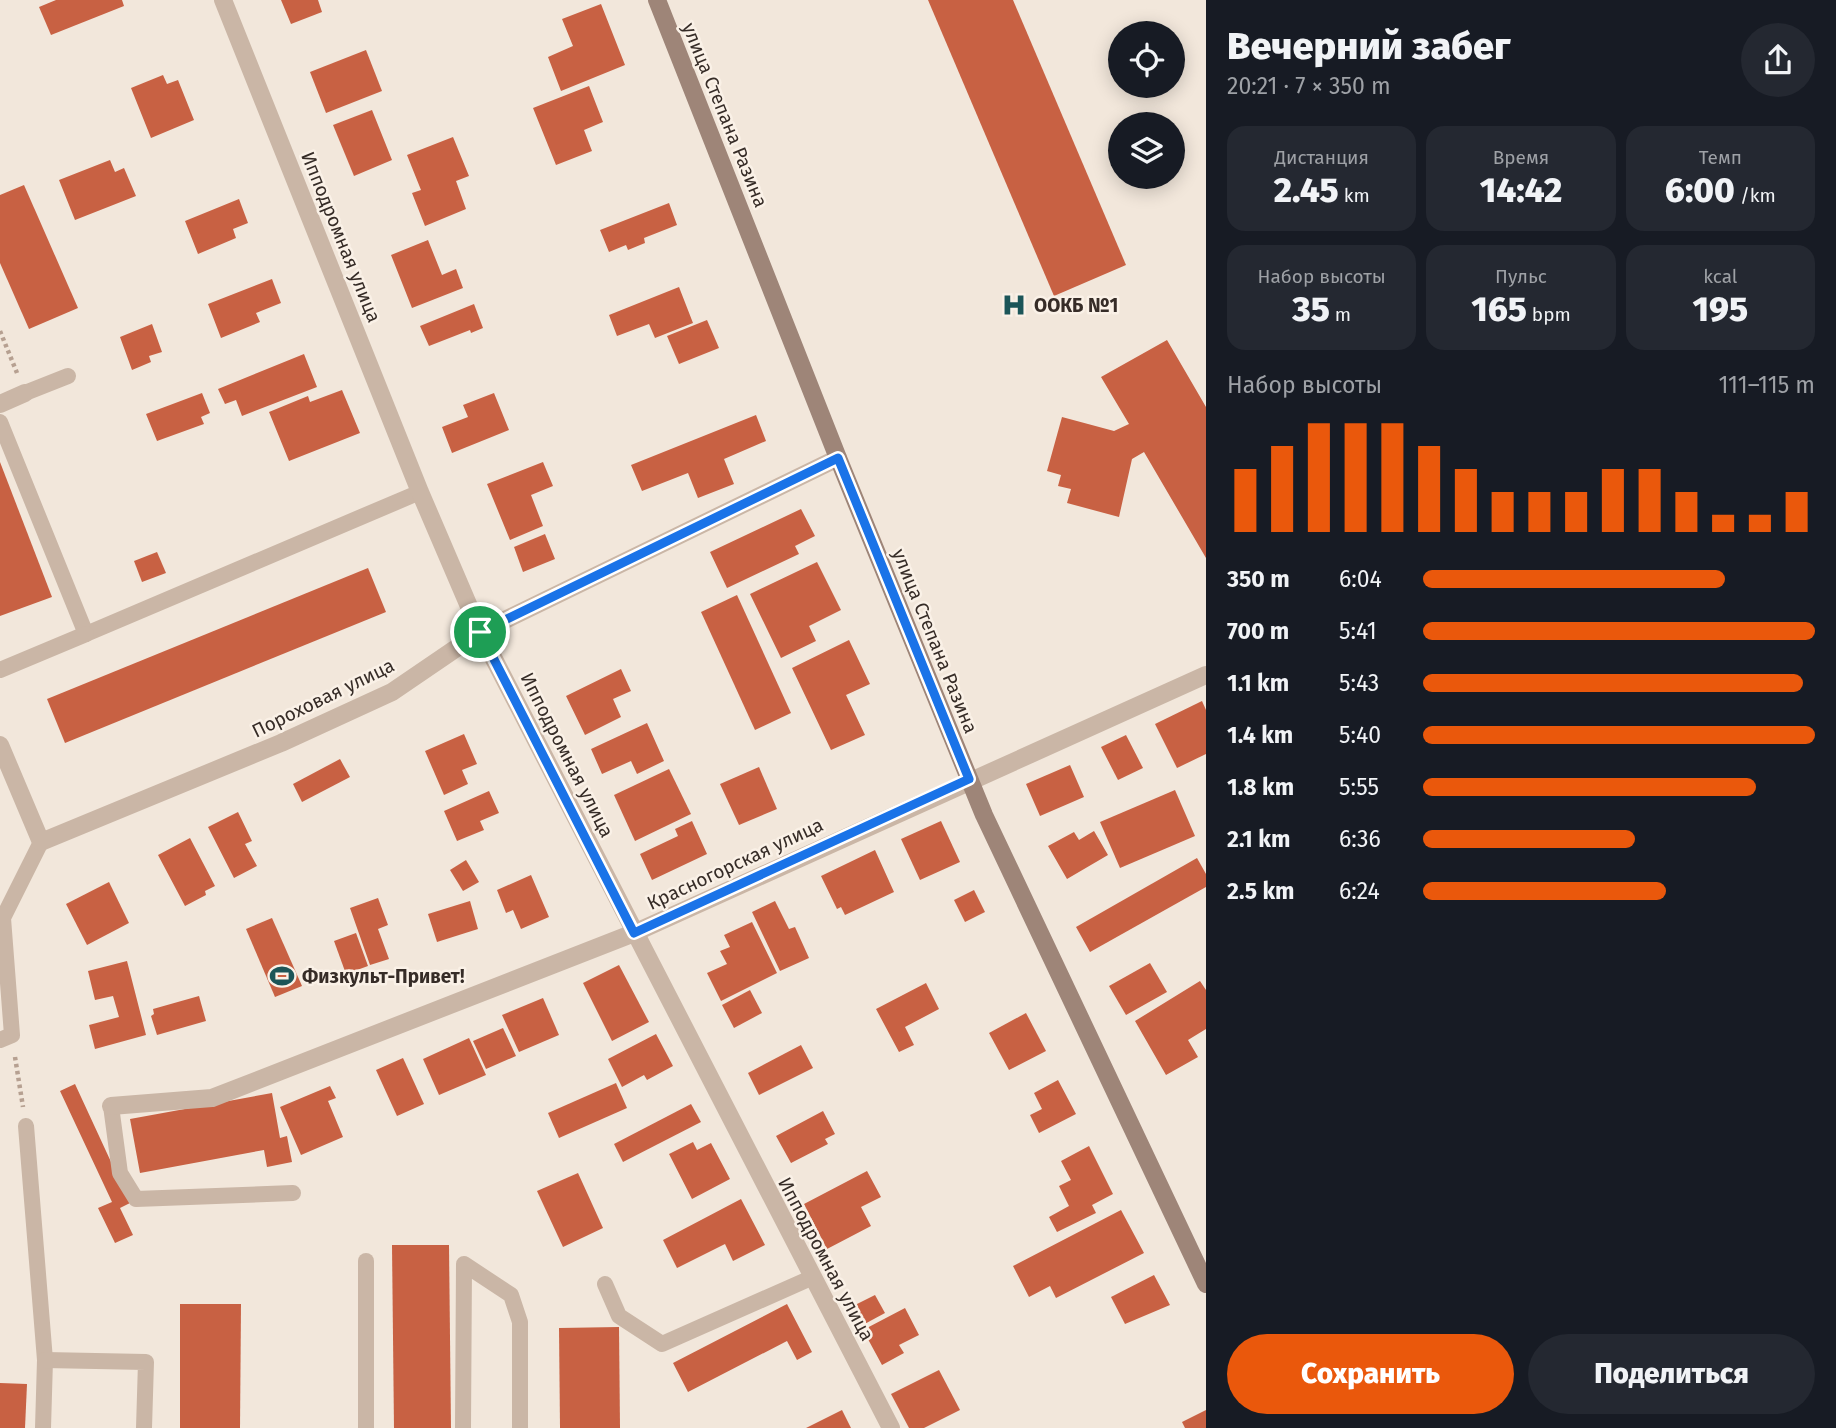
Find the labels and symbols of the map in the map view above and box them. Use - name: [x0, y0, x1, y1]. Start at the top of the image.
- street label: улица Степана Разина: [677, 19, 773, 211]
- street label: Ипподромная улица: [296, 148, 386, 326]
- hospital icon: ООКБ №1: [1000, 291, 1028, 319]
- place label: ООКБ №1: [1034, 294, 1118, 317]
- street label: улица Степана Разина: [887, 545, 983, 737]
- pin: [450, 602, 510, 662]
- street label: Пороховая улица: [248, 654, 398, 742]
- street label: Ипподромная улица: [515, 669, 619, 841]
- street label: Красногорская улица: [643, 813, 827, 915]
- sports icon: Физкульт-Привет!: [268, 962, 296, 990]
- place label: Физкульт-Привет!: [302, 965, 465, 988]
- street label: Ипподромная улица: [773, 1173, 879, 1345]

